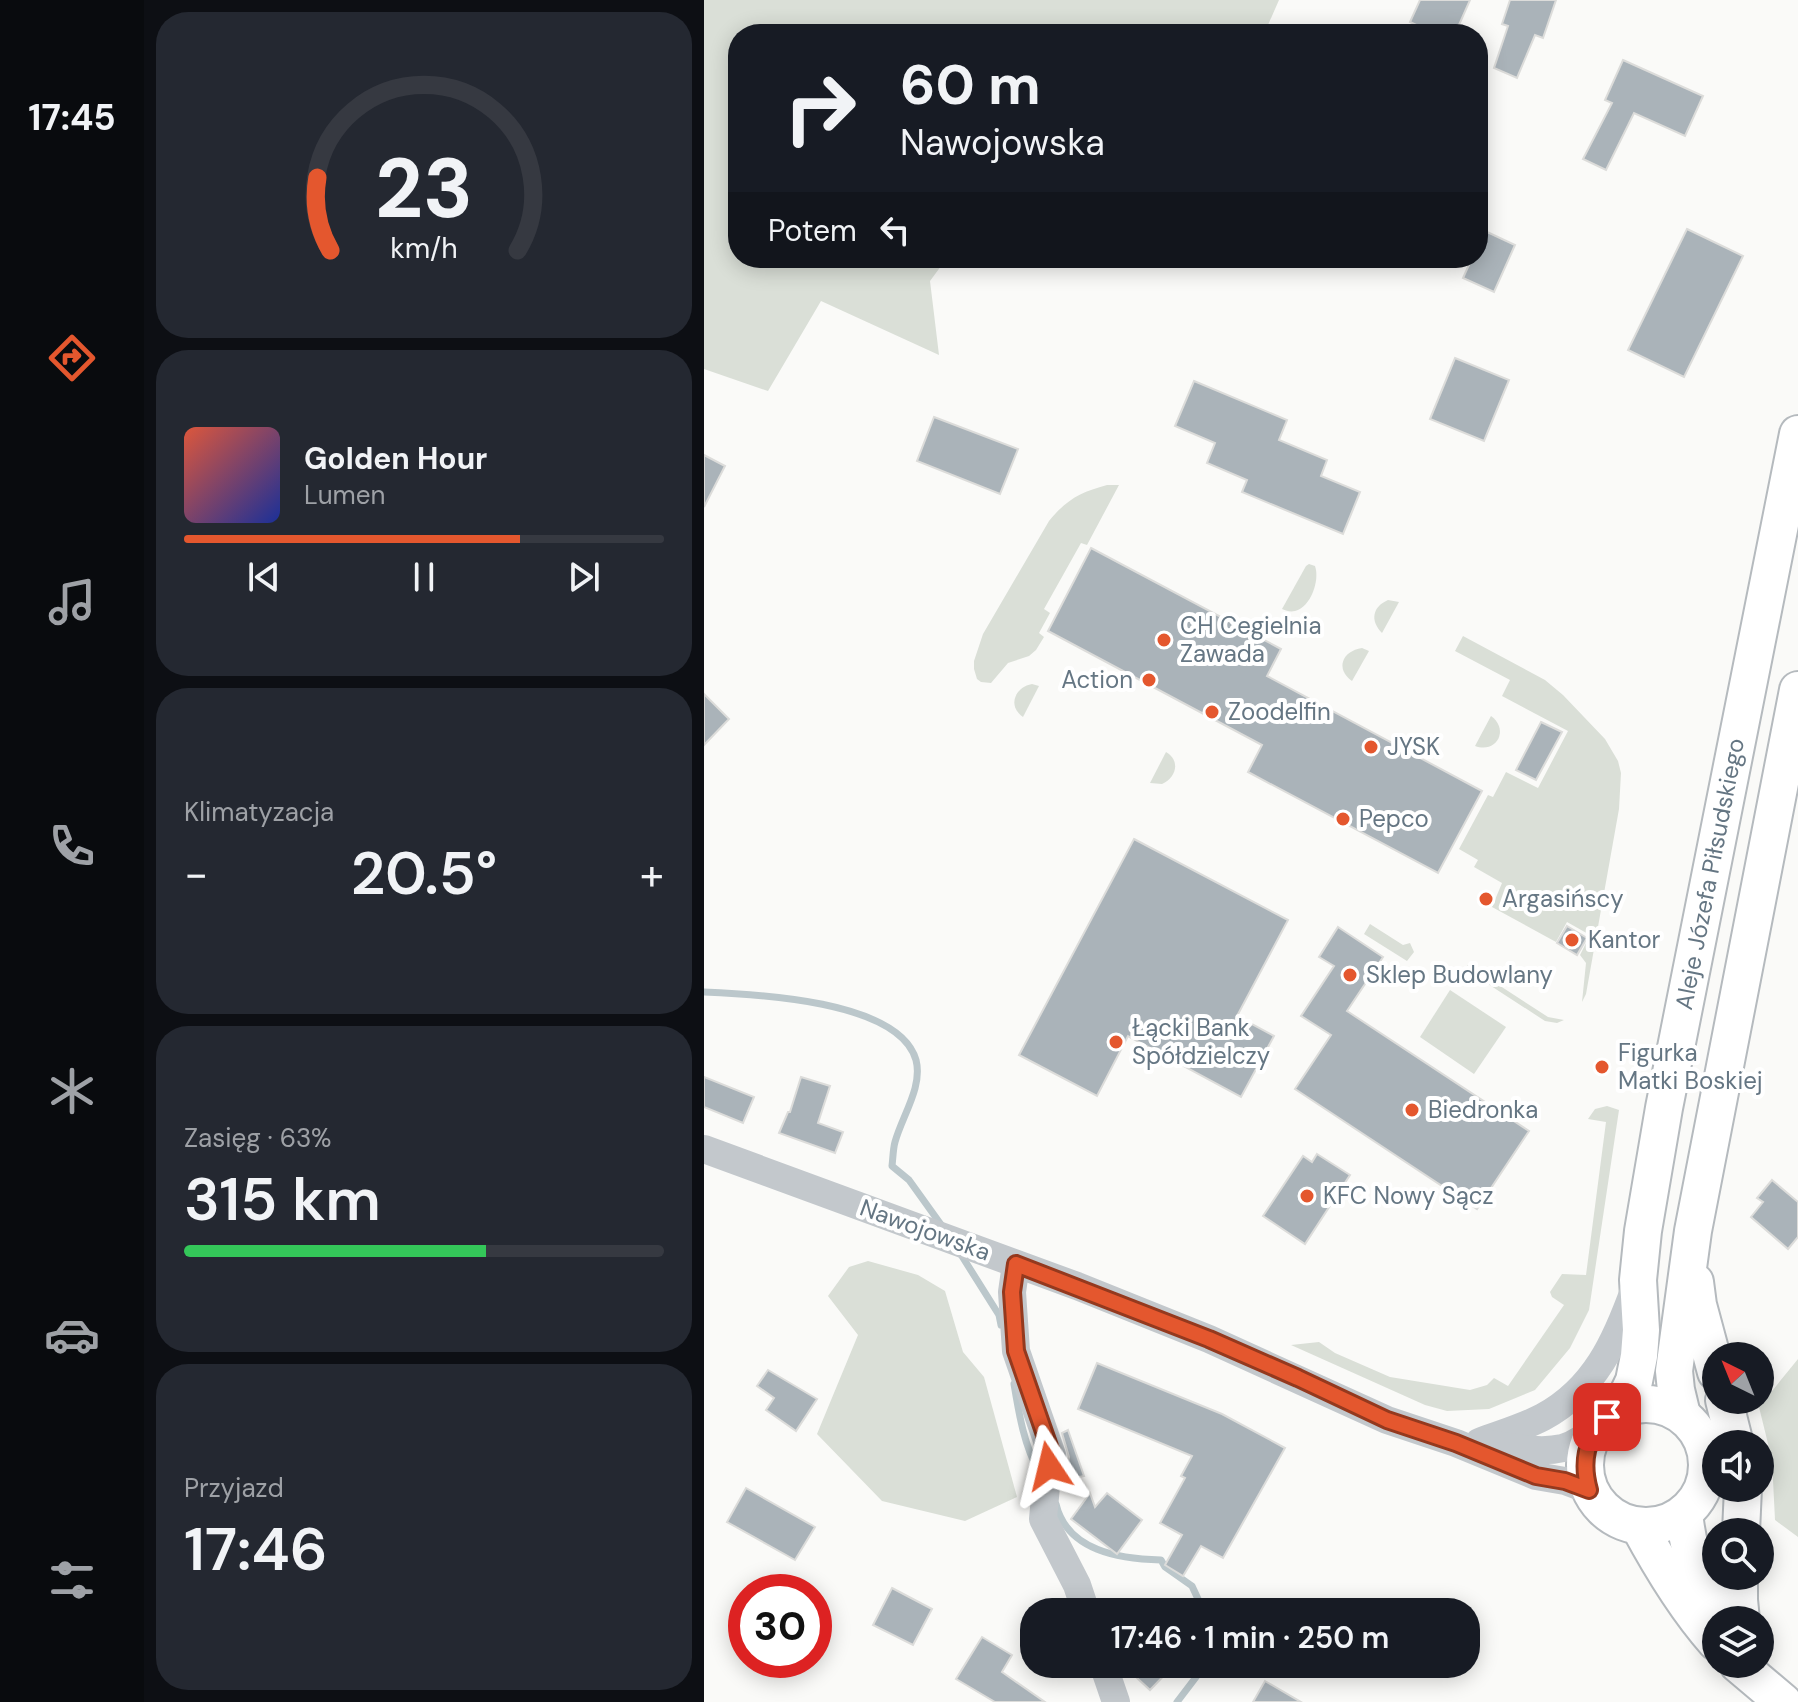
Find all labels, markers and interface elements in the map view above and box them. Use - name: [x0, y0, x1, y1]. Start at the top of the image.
- text: 60 m: [900, 48, 1041, 121]
- icon: right: [768, 56, 872, 160]
- text: 17:45: [28, 94, 116, 141]
- text: Nawojowska: [900, 119, 1105, 166]
- text: 23: [375, 134, 473, 243]
- icon: left: [873, 208, 917, 252]
- text: Potem: [768, 211, 857, 250]
- text: km/h: [390, 230, 458, 267]
- icon: directions: [44, 330, 100, 386]
- text: Golden Hour: [304, 439, 487, 478]
- text: Lumen: [304, 478, 385, 512]
- icon: previous: [242, 555, 286, 599]
- icon: pause: [402, 555, 446, 599]
- icon: next: [562, 555, 606, 599]
- icon: music: [44, 574, 100, 630]
- place label: CH Cegielnia Zawada: [1180, 610, 1321, 669]
- marker: CH Cegielnia Zawada: [1155, 631, 1173, 649]
- place label: Action: [1061, 664, 1133, 695]
- marker: Action: [1140, 671, 1158, 689]
- place label: Zoodelfin: [1228, 696, 1331, 727]
- marker: Zoodelfin: [1203, 703, 1221, 721]
- place label: JYSK: [1387, 731, 1440, 762]
- street label: Aleje Józefa Piłsudskiego: [1668, 736, 1751, 1012]
- marker: JYSK: [1362, 738, 1380, 756]
- text: Klimatyzacja: [184, 795, 334, 829]
- place label: Pepco: [1359, 803, 1429, 834]
- marker: Pepco: [1334, 810, 1352, 828]
- icon: phone: [44, 818, 100, 874]
- text: 20.5°: [351, 834, 497, 913]
- text: −: [184, 845, 208, 903]
- text: +: [640, 845, 664, 903]
- place label: Argasińscy: [1502, 883, 1624, 914]
- marker: Argasińscy: [1477, 890, 1495, 908]
- place label: Kantor: [1588, 924, 1661, 955]
- marker: Kantor: [1563, 931, 1581, 949]
- place label: Sklep Budowlany: [1366, 959, 1553, 990]
- marker: Sklep Budowlany: [1341, 966, 1359, 984]
- place label: Łącki Bank Spółdzielczy: [1132, 1012, 1270, 1071]
- marker: Łącki Bank Spółdzielczy: [1107, 1033, 1125, 1051]
- place label: Figurka Matki Boskiej: [1618, 1037, 1763, 1096]
- marker: Figurka Matki Boskiej: [1593, 1058, 1611, 1076]
- icon: climate: [44, 1063, 100, 1119]
- place label: Biedronka: [1428, 1094, 1538, 1125]
- marker: Biedronka: [1403, 1101, 1421, 1119]
- text: Zasięg · 63%: [184, 1121, 331, 1155]
- text: 315 km: [184, 1160, 381, 1239]
- place label: KFC Nowy Sącz: [1323, 1180, 1494, 1211]
- marker: KFC Nowy Sącz: [1298, 1187, 1316, 1205]
- street label: Nawojowska: [856, 1192, 995, 1267]
- icon: car: [44, 1307, 100, 1363]
- north arrow: [1702, 1342, 1774, 1414]
- map controls: [1702, 1342, 1774, 1678]
- pin: [1573, 1383, 1641, 1451]
- icon: arrive: [1585, 1395, 1629, 1439]
- position arrow: [1007, 1424, 1091, 1508]
- button: sound: [1702, 1430, 1774, 1502]
- text: Przyjazd: [184, 1471, 284, 1505]
- text: 17:46: [184, 1510, 328, 1589]
- button: search: [1702, 1518, 1774, 1590]
- icon: filters: [44, 1552, 100, 1608]
- speed limit sign: 30: [728, 1574, 832, 1678]
- button: layers: [1702, 1606, 1774, 1678]
- text: 17:46 · 1 min · 250 m: [1111, 1618, 1389, 1657]

